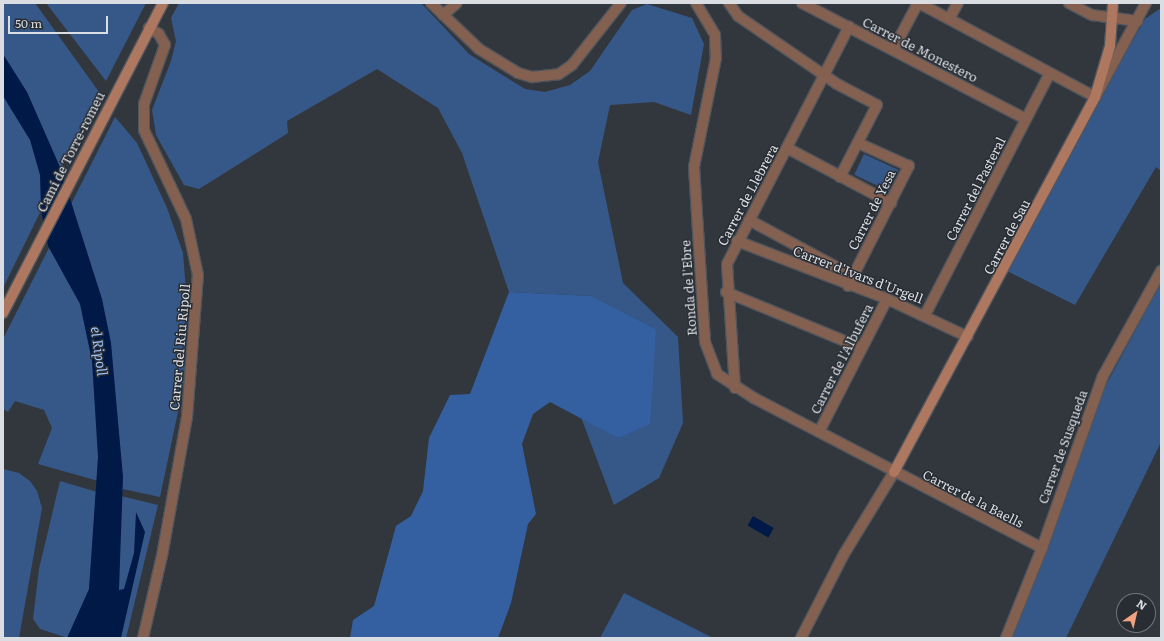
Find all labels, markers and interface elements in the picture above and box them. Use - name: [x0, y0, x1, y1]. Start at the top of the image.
- scale bar: [10, 8, 110, 34]
- text: 50 m: [15, 14, 42, 32]
- street label: Carrer de Monestero: [860, 14, 980, 86]
- street label: Camí de Torre-romeu: [34, 89, 108, 215]
- street label: Carrer del Pasteral: [943, 134, 1009, 244]
- street label: Carrer de Llebrera: [715, 142, 781, 248]
- street label: Carrer de Yesa: [845, 167, 899, 253]
- street label: Carrer de Sau: [981, 197, 1033, 277]
- street label: Ronda de l'Ebre: [678, 240, 700, 336]
- street label: Carrer d'Ivars d'Urgell: [791, 243, 925, 307]
- street label: Carrer del Riu Ripoll: [167, 283, 193, 411]
- street label: Carrer de l'Albufera: [807, 301, 877, 417]
- water label: el Ripoll: [88, 325, 112, 377]
- street label: Carrer de Susqueda: [1035, 388, 1091, 506]
- street label: Carrer de la Baells: [920, 467, 1026, 531]
- north arrow: [1116, 593, 1156, 633]
- text: N: [1134, 595, 1150, 613]

